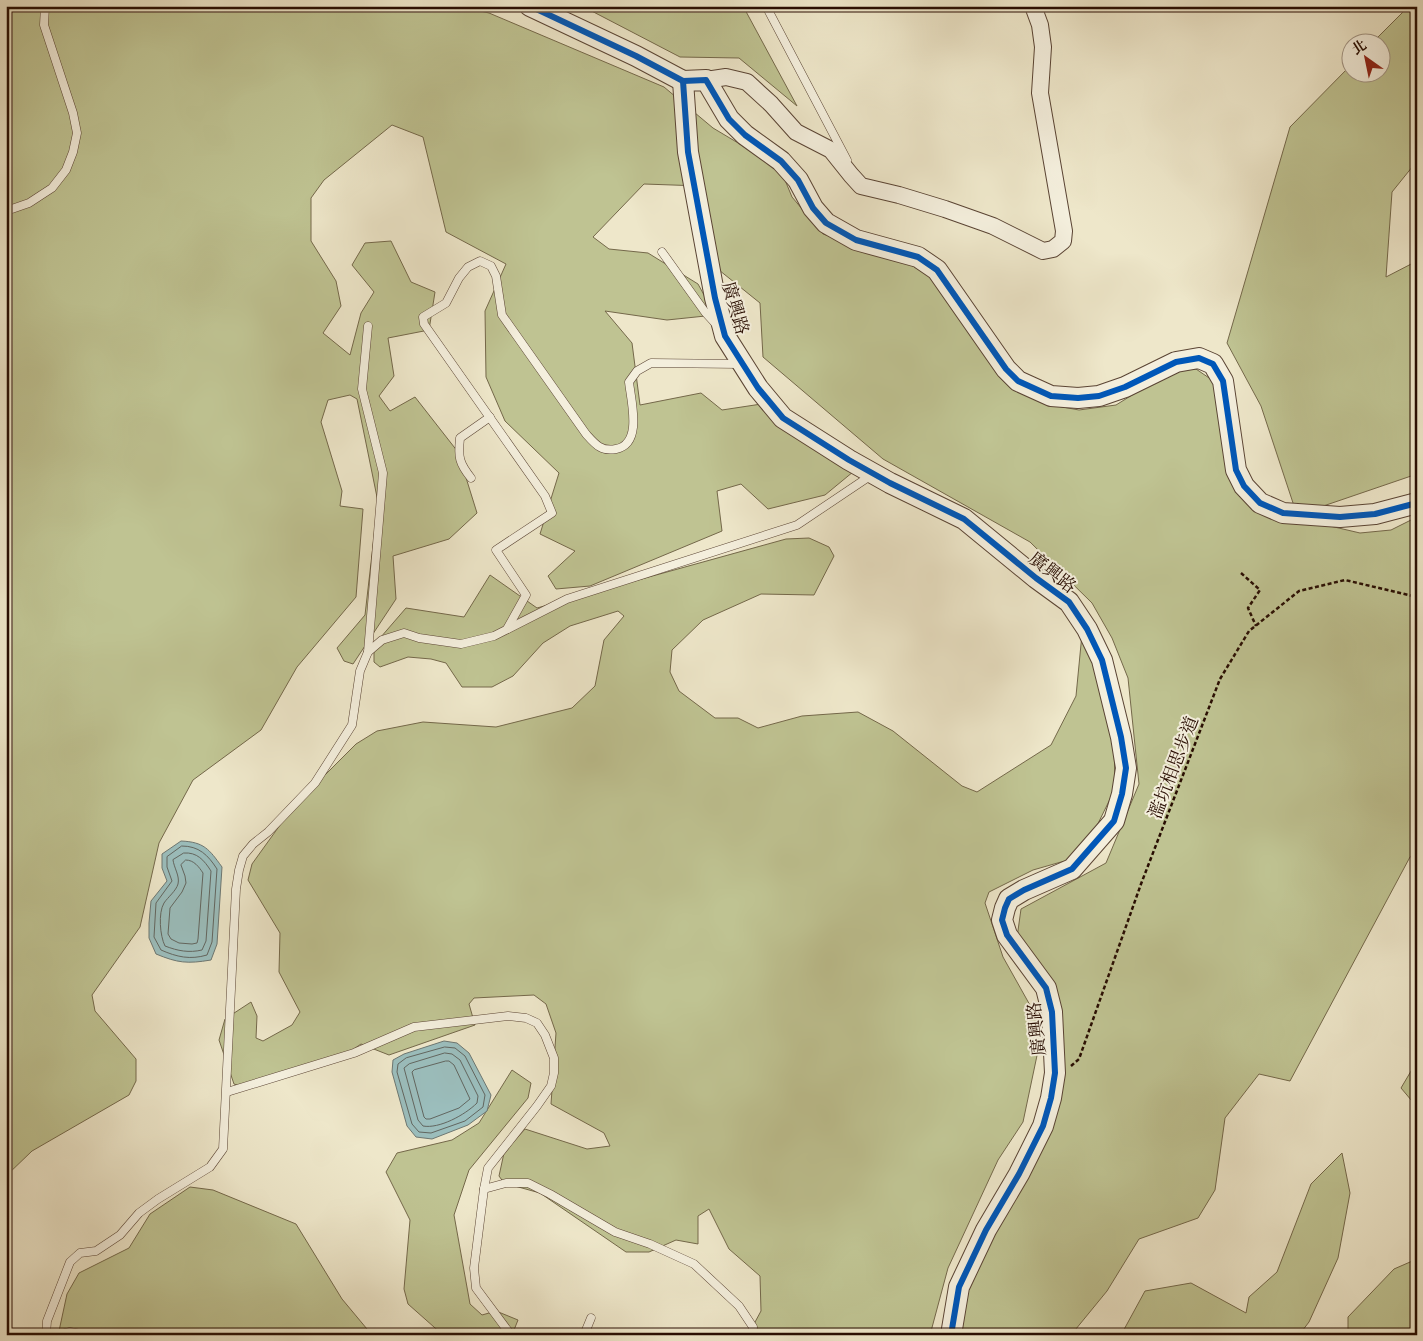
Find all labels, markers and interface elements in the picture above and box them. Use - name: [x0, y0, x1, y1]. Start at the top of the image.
- north arrow: [1340, 32, 1390, 82]
- text: 北: [1348, 35, 1370, 59]
- street label: 廣興路: [716, 278, 756, 338]
- street label: 廣興路: [1023, 545, 1083, 599]
- street label: 濫坑相思步道: [1141, 712, 1205, 822]
- street label: 廣興路: [1020, 1001, 1052, 1057]

